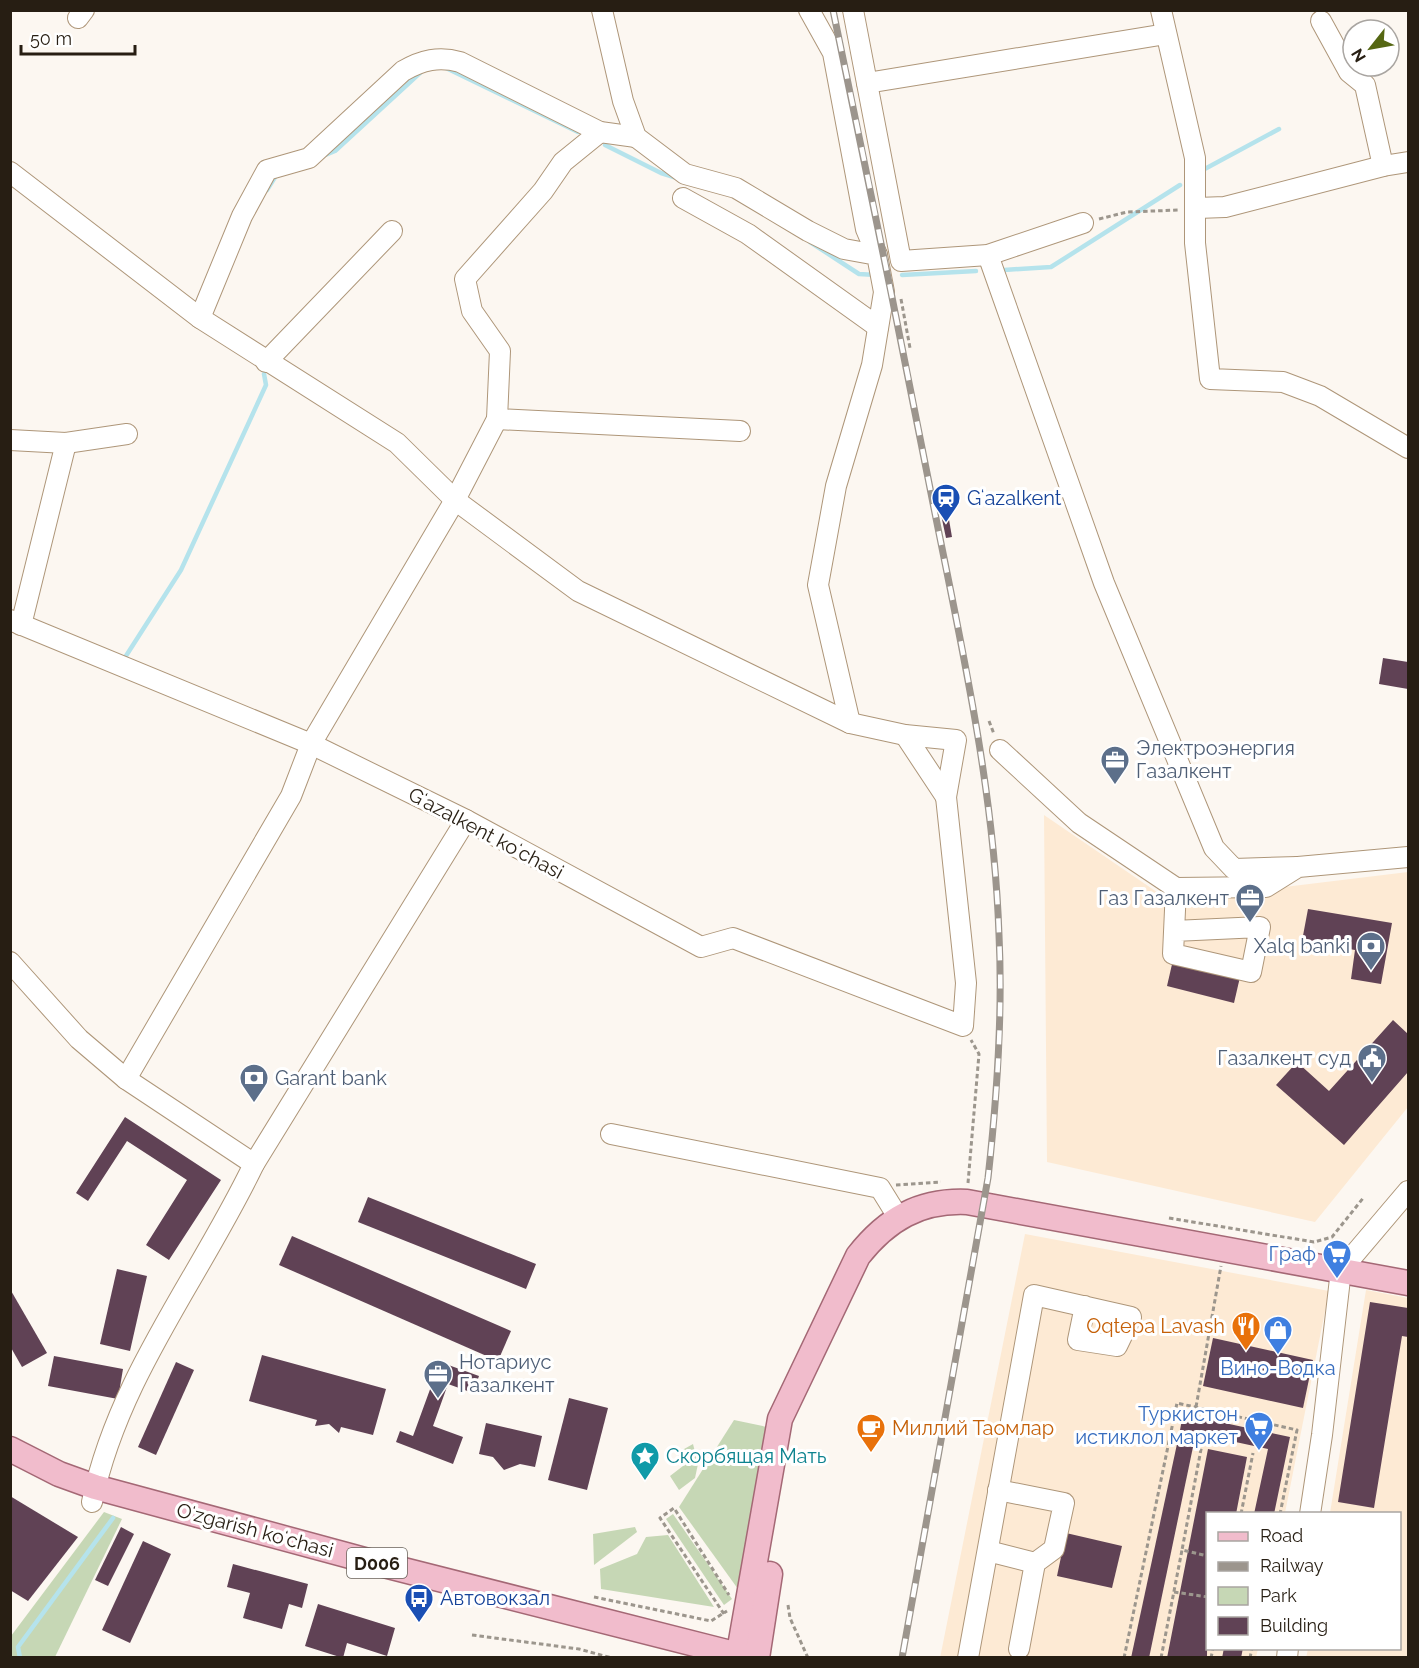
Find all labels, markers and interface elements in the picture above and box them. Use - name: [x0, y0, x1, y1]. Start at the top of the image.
- scale bar: [21, 18, 135, 56]
- north arrow: [1341, 18, 1401, 78]
- text: 50 m: [30, 28, 72, 49]
- text: N: [1347, 45, 1370, 66]
- station icon: Gʻazalkent: [930, 482, 962, 524]
- place label: Gʻazalkent: [967, 486, 1062, 510]
- place label: Электроэнергия Газалкент: [1136, 736, 1295, 783]
- office icon: Электроэнергия Газалкент: [1099, 744, 1131, 786]
- street label: Gʻazalkent koʻchasi: [404, 782, 568, 884]
- office icon: Газ Газалкент: [1234, 882, 1266, 924]
- place label: Газ Газалкент: [1098, 886, 1229, 910]
- bank icon: Xalq banki: [1355, 930, 1387, 972]
- place label: Xalq banki: [1254, 934, 1350, 958]
- public building icon: Газалкент суд: [1356, 1042, 1388, 1084]
- place label: Газалкент суд: [1217, 1046, 1351, 1070]
- bank icon: Garant bank: [238, 1062, 270, 1104]
- place label: Garant bank: [275, 1066, 387, 1090]
- supermarket icon: Граф: [1321, 1238, 1353, 1280]
- place label: Граф: [1268, 1242, 1316, 1266]
- restaurant icon: Oqtepa Lavash: [1230, 1310, 1262, 1352]
- place label: Oqtepa Lavash: [1086, 1314, 1225, 1338]
- shop icon: Вино-Водка: [1262, 1314, 1294, 1356]
- place label: Нотариус Газалкент: [459, 1350, 555, 1397]
- place label: Вино-Водка: [1220, 1356, 1336, 1380]
- office icon: Нотариус Газалкент: [422, 1358, 454, 1400]
- place label: Туркистон истиклол маркет: [1075, 1402, 1238, 1449]
- supermarket icon: Туркистон истиклол маркет: [1243, 1410, 1275, 1452]
- cafe icon: Миллий Таомлар: [855, 1412, 887, 1454]
- place label: Миллий Таомлар: [892, 1416, 1054, 1440]
- place icon: Скорбящая Мать: [629, 1440, 661, 1482]
- place label: Скорбящая Мать: [666, 1444, 827, 1468]
- street label: Oʻzgarish koʻchasi: [174, 1498, 336, 1562]
- legend: [1206, 1512, 1401, 1650]
- text: Road: [1260, 1525, 1303, 1546]
- road number: D006: [347, 1548, 407, 1578]
- text: Railway: [1260, 1555, 1324, 1576]
- bus stop icon: Автовокзал: [403, 1582, 435, 1624]
- text: Park: [1260, 1585, 1297, 1606]
- place label: Автовокзал: [440, 1586, 550, 1610]
- text: Building: [1260, 1615, 1328, 1636]

